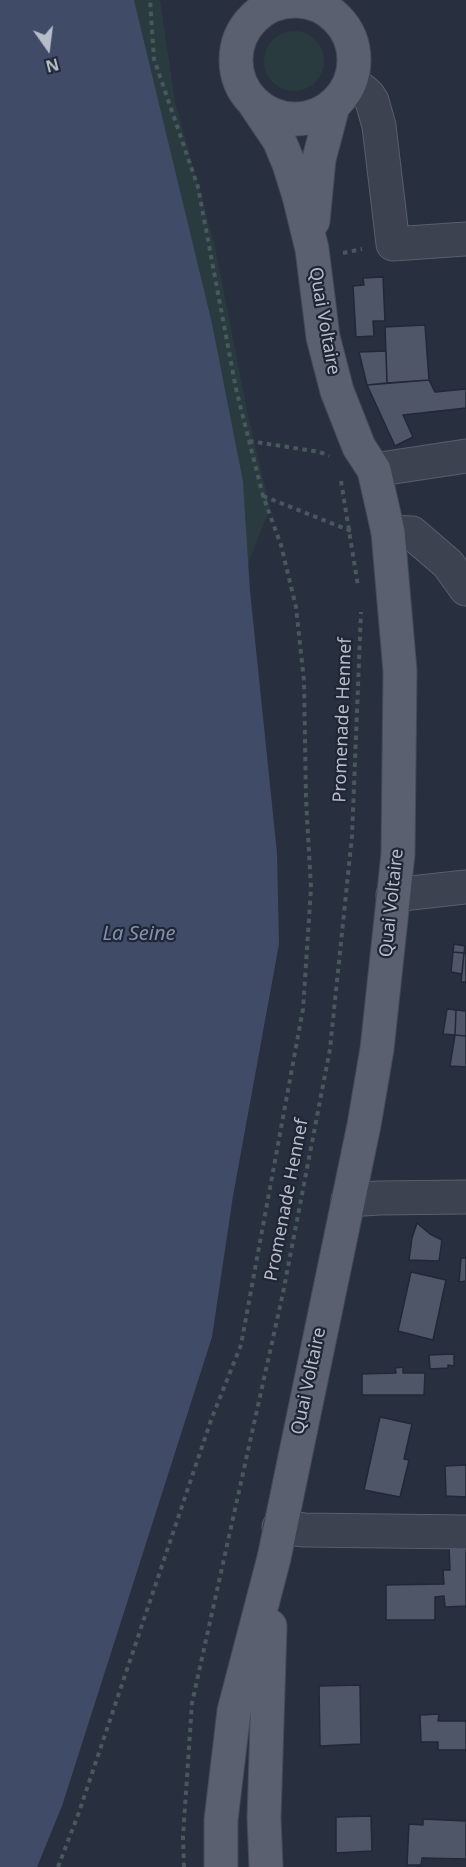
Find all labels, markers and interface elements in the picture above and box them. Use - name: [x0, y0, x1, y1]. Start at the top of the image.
- north arrow: [18, 18, 78, 78]
- text: N: [43, 53, 61, 78]
- street label: Quai Voltaire: [304, 265, 344, 377]
- street label: Promenade Hennef: [329, 637, 357, 803]
- street label: Quai Voltaire: [376, 848, 408, 958]
- water label: La Seine: [103, 922, 175, 946]
- street label: Promenade Hennef: [261, 1117, 313, 1283]
- street label: Quai Voltaire: [287, 1325, 331, 1437]

